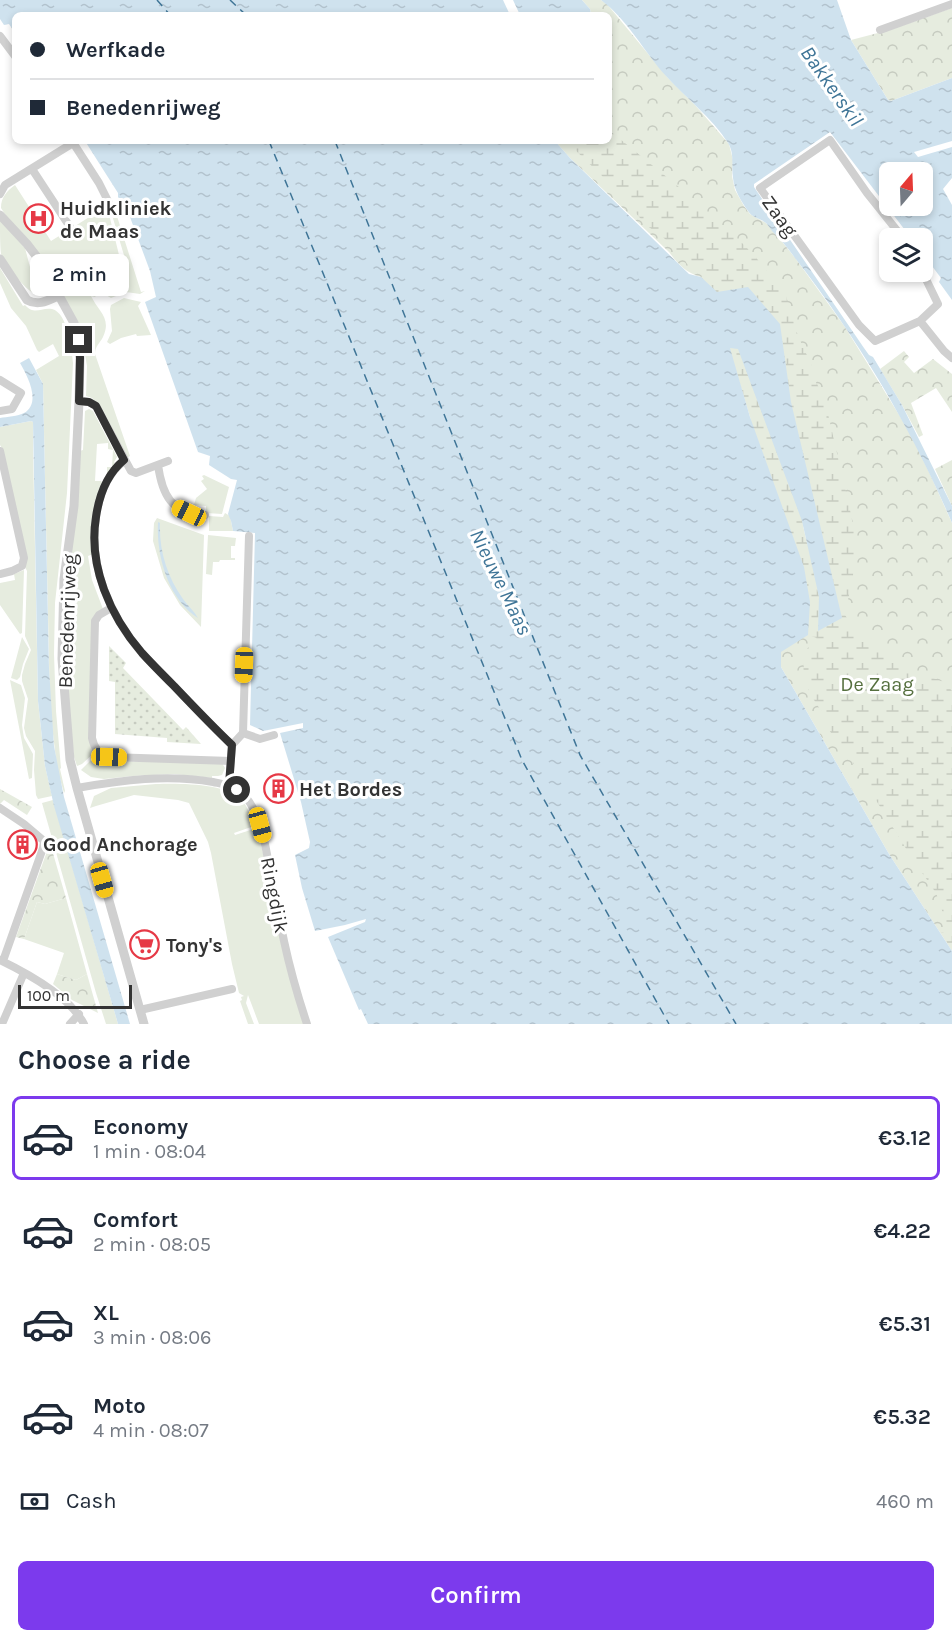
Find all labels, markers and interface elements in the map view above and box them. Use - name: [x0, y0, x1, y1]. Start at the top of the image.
- text: Werfkade: [66, 37, 165, 63]
- water label: Bakkerskil: [796, 41, 868, 131]
- text: Benedenrijweg: [66, 95, 221, 121]
- north arrow: [879, 162, 933, 216]
- map controls: [879, 162, 933, 282]
- street label: Zaag: [757, 191, 802, 241]
- place label: Huidkliniek de Maas: [60, 197, 172, 243]
- hospital icon: Huidkliniek de Maas: [23, 203, 55, 235]
- button: layers: [879, 228, 933, 282]
- callout: 2 min: [29, 253, 128, 295]
- text: 2 min: [52, 263, 107, 286]
- route end: [65, 326, 92, 353]
- car: [169, 497, 209, 529]
- water label: Nieuwe Maas: [465, 525, 537, 639]
- street label: Benedenrijweg: [54, 553, 81, 689]
- car: [234, 647, 254, 683]
- park label: De Zaag: [840, 673, 914, 696]
- car: [91, 747, 127, 767]
- building icon: Het Bordes: [262, 773, 294, 805]
- route start: [223, 776, 250, 803]
- place label: Het Bordes: [299, 778, 402, 801]
- car: [247, 805, 273, 845]
- building icon: Good Anchorage: [6, 828, 38, 860]
- place label: Good Anchorage: [43, 833, 198, 856]
- street label: Ringdijk: [256, 855, 293, 935]
- car: [88, 860, 116, 900]
- supermarket icon: Tony's: [129, 929, 161, 961]
- place label: Tony's: [166, 934, 223, 957]
- scale bar: [18, 982, 132, 1010]
- text: 100 m: [27, 986, 70, 1005]
- text: Choose a ride: [18, 1044, 191, 1076]
- icon: car: [21, 1111, 75, 1165]
- text: Economy: [93, 1114, 188, 1140]
- text: €3.12: [878, 1125, 931, 1151]
- text: 1 min · 08:04: [93, 1140, 206, 1163]
- icon: car: [21, 1204, 75, 1258]
- text: Comfort: [93, 1207, 178, 1233]
- text: €4.22: [873, 1218, 931, 1244]
- text: 2 min · 08:05: [93, 1233, 211, 1256]
- icon: car: [21, 1297, 75, 1351]
- text: XL: [93, 1300, 119, 1326]
- text: €5.31: [879, 1311, 931, 1337]
- text: 3 min · 08:06: [93, 1326, 211, 1349]
- icon: car: [21, 1390, 75, 1444]
- text: Moto: [93, 1393, 146, 1419]
- text: €5.32: [873, 1404, 931, 1430]
- text: 4 min · 08:07: [93, 1419, 209, 1442]
- icon: cash: [18, 1485, 51, 1518]
- text: Cash: [66, 1488, 116, 1514]
- text: 460 m: [876, 1490, 934, 1513]
- button: Confirm: [18, 1561, 934, 1630]

